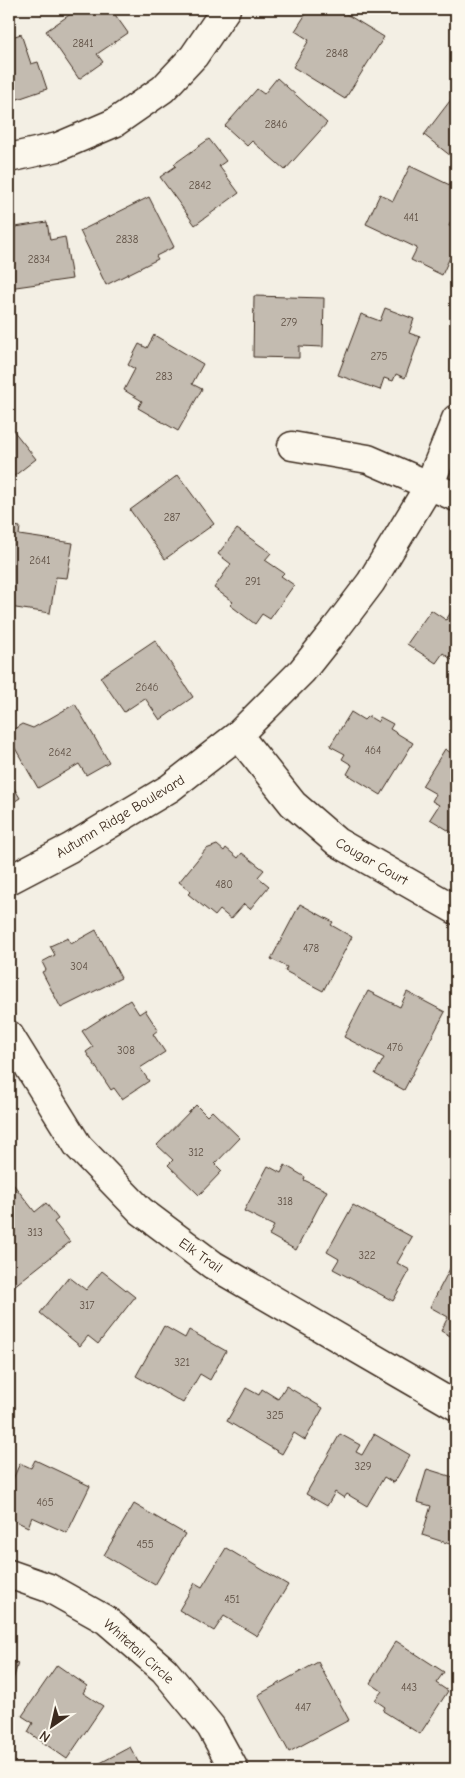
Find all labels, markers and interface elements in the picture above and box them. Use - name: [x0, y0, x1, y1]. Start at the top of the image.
- house number: 2841: [72, 37, 94, 50]
- house number: 2848: [326, 47, 349, 60]
- house number: 2846: [265, 118, 287, 131]
- house number: 2842: [189, 179, 211, 192]
- house number: 441: [403, 211, 419, 224]
- house number: 2838: [116, 233, 139, 246]
- house number: 2834: [28, 253, 50, 266]
- house number: 279: [281, 316, 298, 329]
- house number: 275: [371, 350, 387, 363]
- house number: 283: [156, 370, 172, 383]
- house number: 287: [164, 511, 180, 524]
- house number: 2641: [29, 554, 51, 567]
- house number: 291: [245, 575, 261, 588]
- house number: 2646: [135, 681, 159, 694]
- house number: 464: [365, 744, 381, 757]
- house number: 2642: [49, 746, 72, 759]
- street label: Autumn Ridge Boulevard: [53, 771, 188, 862]
- street label: Cougar Court: [333, 834, 412, 889]
- house number: 480: [215, 878, 233, 891]
- house number: 478: [303, 942, 319, 955]
- house number: 304: [70, 960, 88, 973]
- house number: 476: [387, 1041, 403, 1054]
- house number: 308: [117, 1044, 135, 1057]
- house number: 312: [188, 1146, 204, 1159]
- house number: 318: [277, 1195, 293, 1208]
- house number: 313: [27, 1226, 43, 1239]
- street label: Elk Trail: [176, 1234, 226, 1276]
- house number: 322: [358, 1249, 376, 1262]
- house number: 317: [79, 1299, 95, 1312]
- house number: 321: [174, 1356, 190, 1369]
- house number: 325: [266, 1409, 284, 1422]
- house number: 329: [354, 1460, 372, 1473]
- house number: 465: [36, 1496, 54, 1509]
- house number: 455: [136, 1538, 154, 1551]
- house number: 451: [224, 1593, 240, 1606]
- street label: Whitetail Circle: [100, 1615, 177, 1687]
- house number: 443: [401, 1681, 417, 1694]
- north arrow: [28, 1700, 78, 1750]
- house number: 447: [295, 1701, 311, 1714]
- text: N: [36, 1727, 54, 1746]

